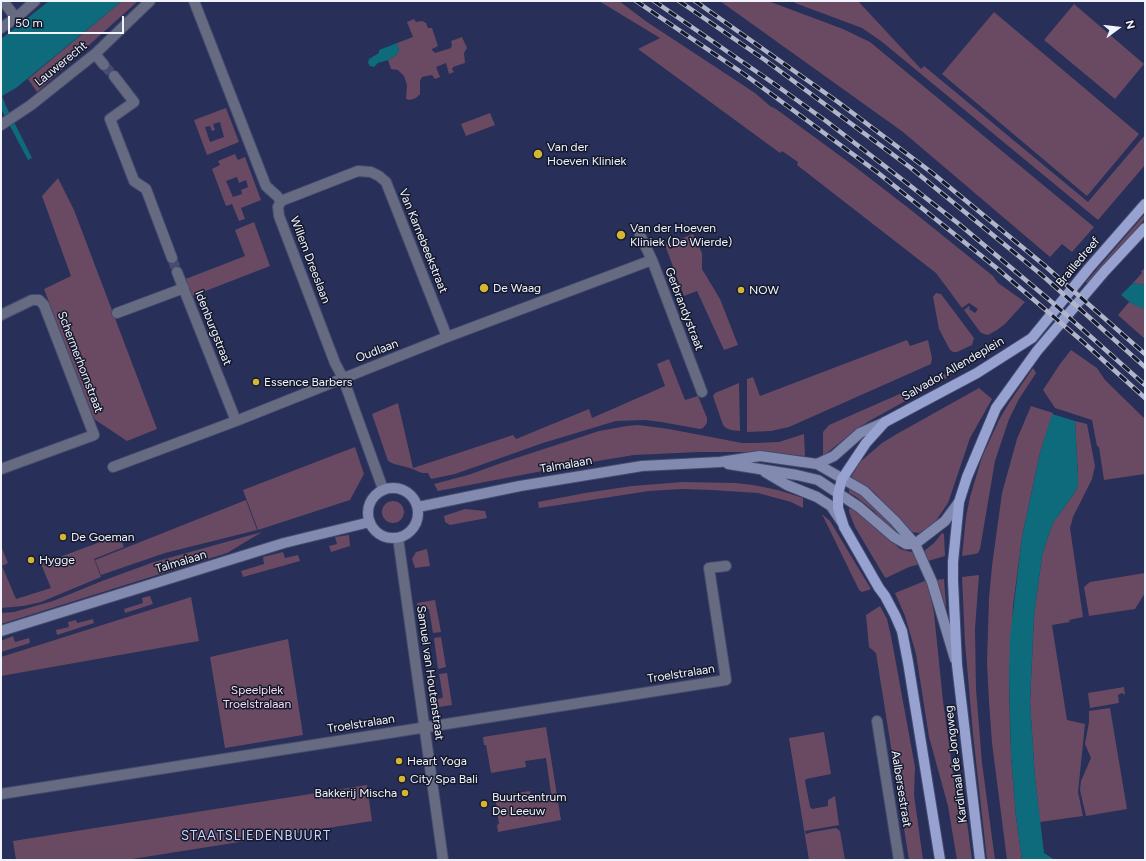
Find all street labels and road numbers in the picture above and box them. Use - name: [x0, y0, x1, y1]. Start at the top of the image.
- street label: Lauwerecht: [32, 39, 90, 89]
- street label: Van Karnebeekstraat: [396, 187, 450, 295]
- street label: Willem Dreeslaan: [287, 215, 333, 305]
- street label: Brailledreef: [1053, 234, 1103, 290]
- street label: Gerbrandystraat: [662, 265, 706, 353]
- street label: Idenburgstraat: [191, 289, 235, 367]
- street label: Schermerhornstraat: [54, 309, 106, 415]
- street label: Salvador Allendeplein: [899, 334, 1007, 404]
- street label: Oudlaan: [354, 336, 400, 366]
- street label: Talmalaan: [539, 453, 593, 477]
- street label: Talmalaan: [154, 547, 208, 577]
- street label: Samuel van Houtenstraat: [413, 605, 447, 741]
- street label: Troelstralaan: [646, 662, 716, 686]
- street label: Kardinaal de Jongweg: [942, 705, 970, 823]
- street label: Troelstralaan: [326, 712, 396, 736]
- street label: Aalbersestraat: [888, 750, 914, 828]

